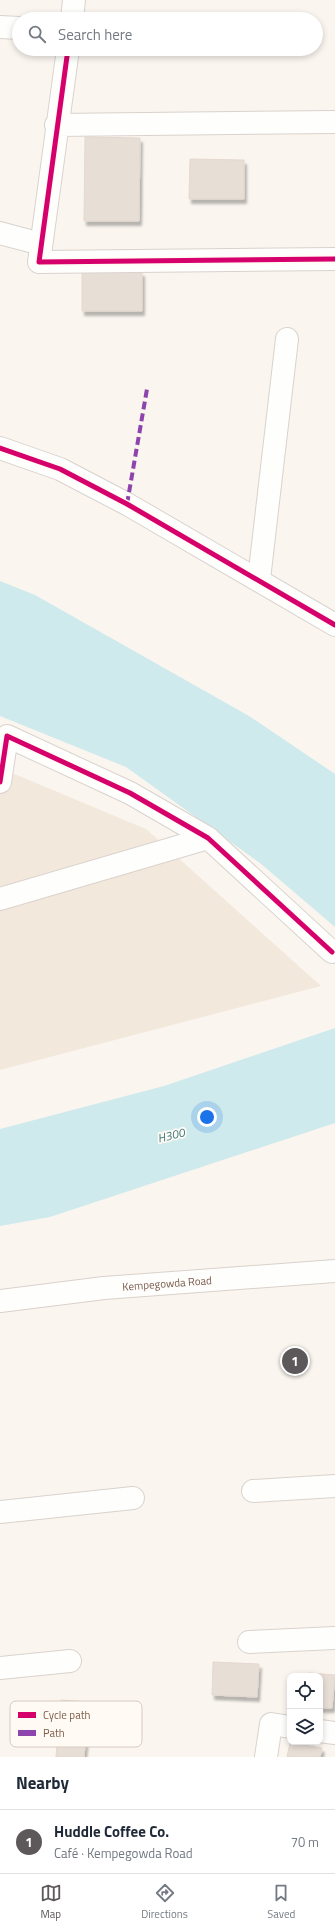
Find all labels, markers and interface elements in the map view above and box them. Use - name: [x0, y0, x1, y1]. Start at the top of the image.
- search box: [12, 12, 323, 56]
- icon: search: [26, 23, 48, 45]
- text: Search here: [58, 23, 132, 46]
- your location: [197, 1107, 217, 1127]
- water label: H300: [155, 1122, 188, 1148]
- street label: Kempegowda Road: [122, 1272, 212, 1295]
- pin: 1: [282, 1346, 308, 1376]
- map controls: [287, 1673, 323, 1745]
- button: locate: [287, 1673, 323, 1709]
- legend: [10, 1701, 142, 1747]
- text: Cycle path: [43, 1707, 91, 1723]
- button: layers: [287, 1709, 323, 1745]
- text: Path: [43, 1725, 65, 1741]
- text: Nearby: [16, 1770, 69, 1796]
- text: Huddle Coffee Co.: [54, 1820, 169, 1843]
- text: 1: [25, 1832, 33, 1852]
- text: 70 m: [291, 1832, 319, 1852]
- text: Café · Kempegowda Road: [54, 1843, 193, 1863]
- tab: Map: [40, 1882, 62, 1922]
- tab: Directions: [141, 1882, 188, 1922]
- tab: Saved: [267, 1882, 295, 1922]

